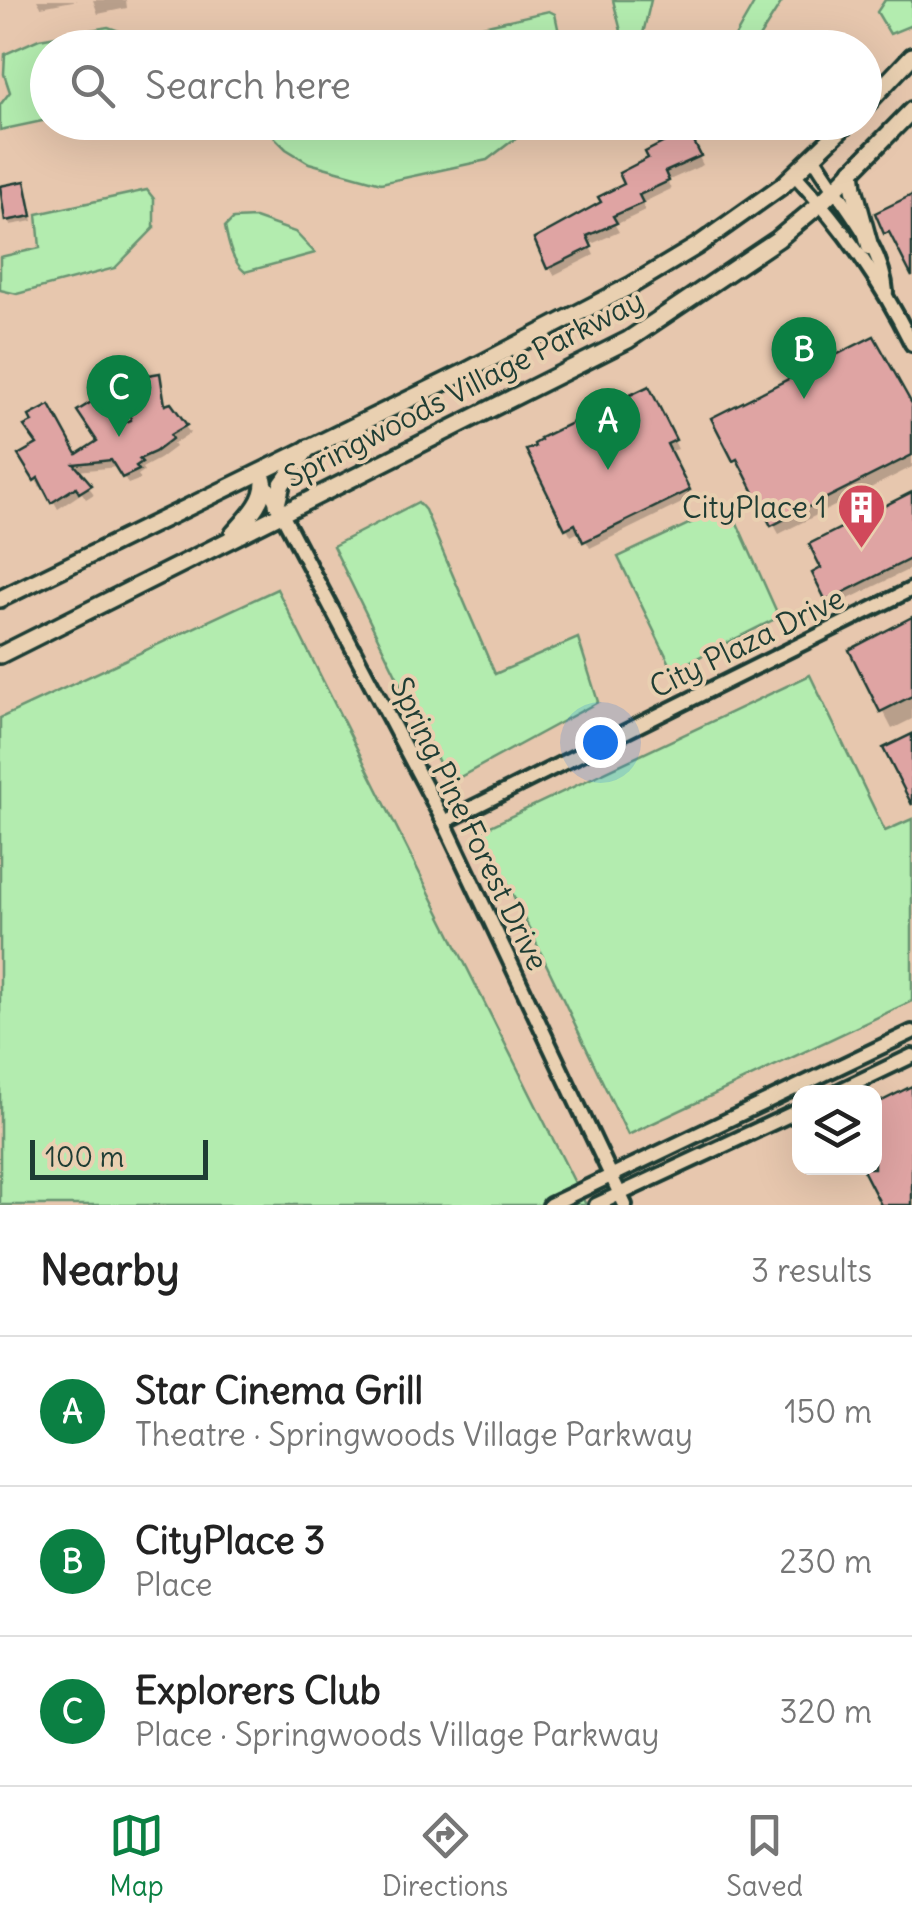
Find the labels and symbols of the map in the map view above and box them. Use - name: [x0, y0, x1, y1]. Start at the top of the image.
- street label: Springwoods Village Parkway: [278, 281, 650, 495]
- pin: B: [772, 316, 836, 399]
- pin: C: [86, 354, 152, 437]
- pin: A: [576, 388, 640, 470]
- building icon: CityPlace 1: [836, 482, 888, 550]
- place label: CityPlace 1: [682, 488, 827, 526]
- street label: City Plaza Drive: [643, 579, 850, 706]
- street label: Spring Pine Forest Drive: [382, 671, 557, 976]
- your location: [575, 717, 626, 768]
- scale bar: [30, 1135, 208, 1180]

